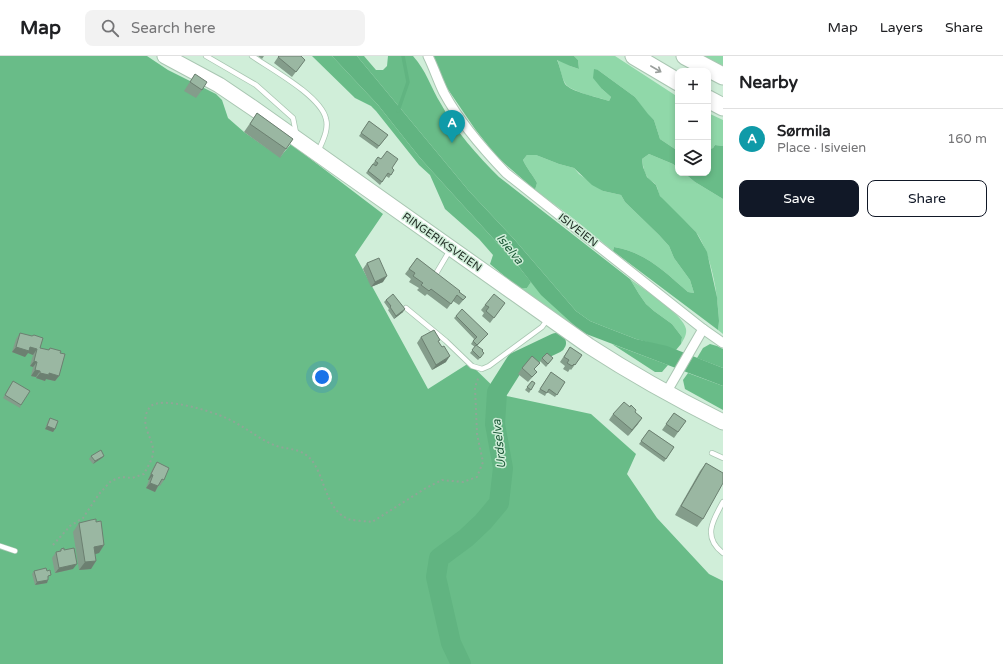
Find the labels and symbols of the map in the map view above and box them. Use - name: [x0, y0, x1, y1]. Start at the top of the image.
- one-way arrow: [650, 66, 662, 74]
- pin: A: [439, 110, 465, 143]
- street label: RINGERIKSVEIEN: [400, 210, 484, 274]
- street label: ISIVEIEN: [556, 211, 600, 249]
- water label: Isielva: [494, 231, 527, 267]
- your location: [312, 367, 332, 387]
- water label: Urdselva: [489, 418, 509, 469]

